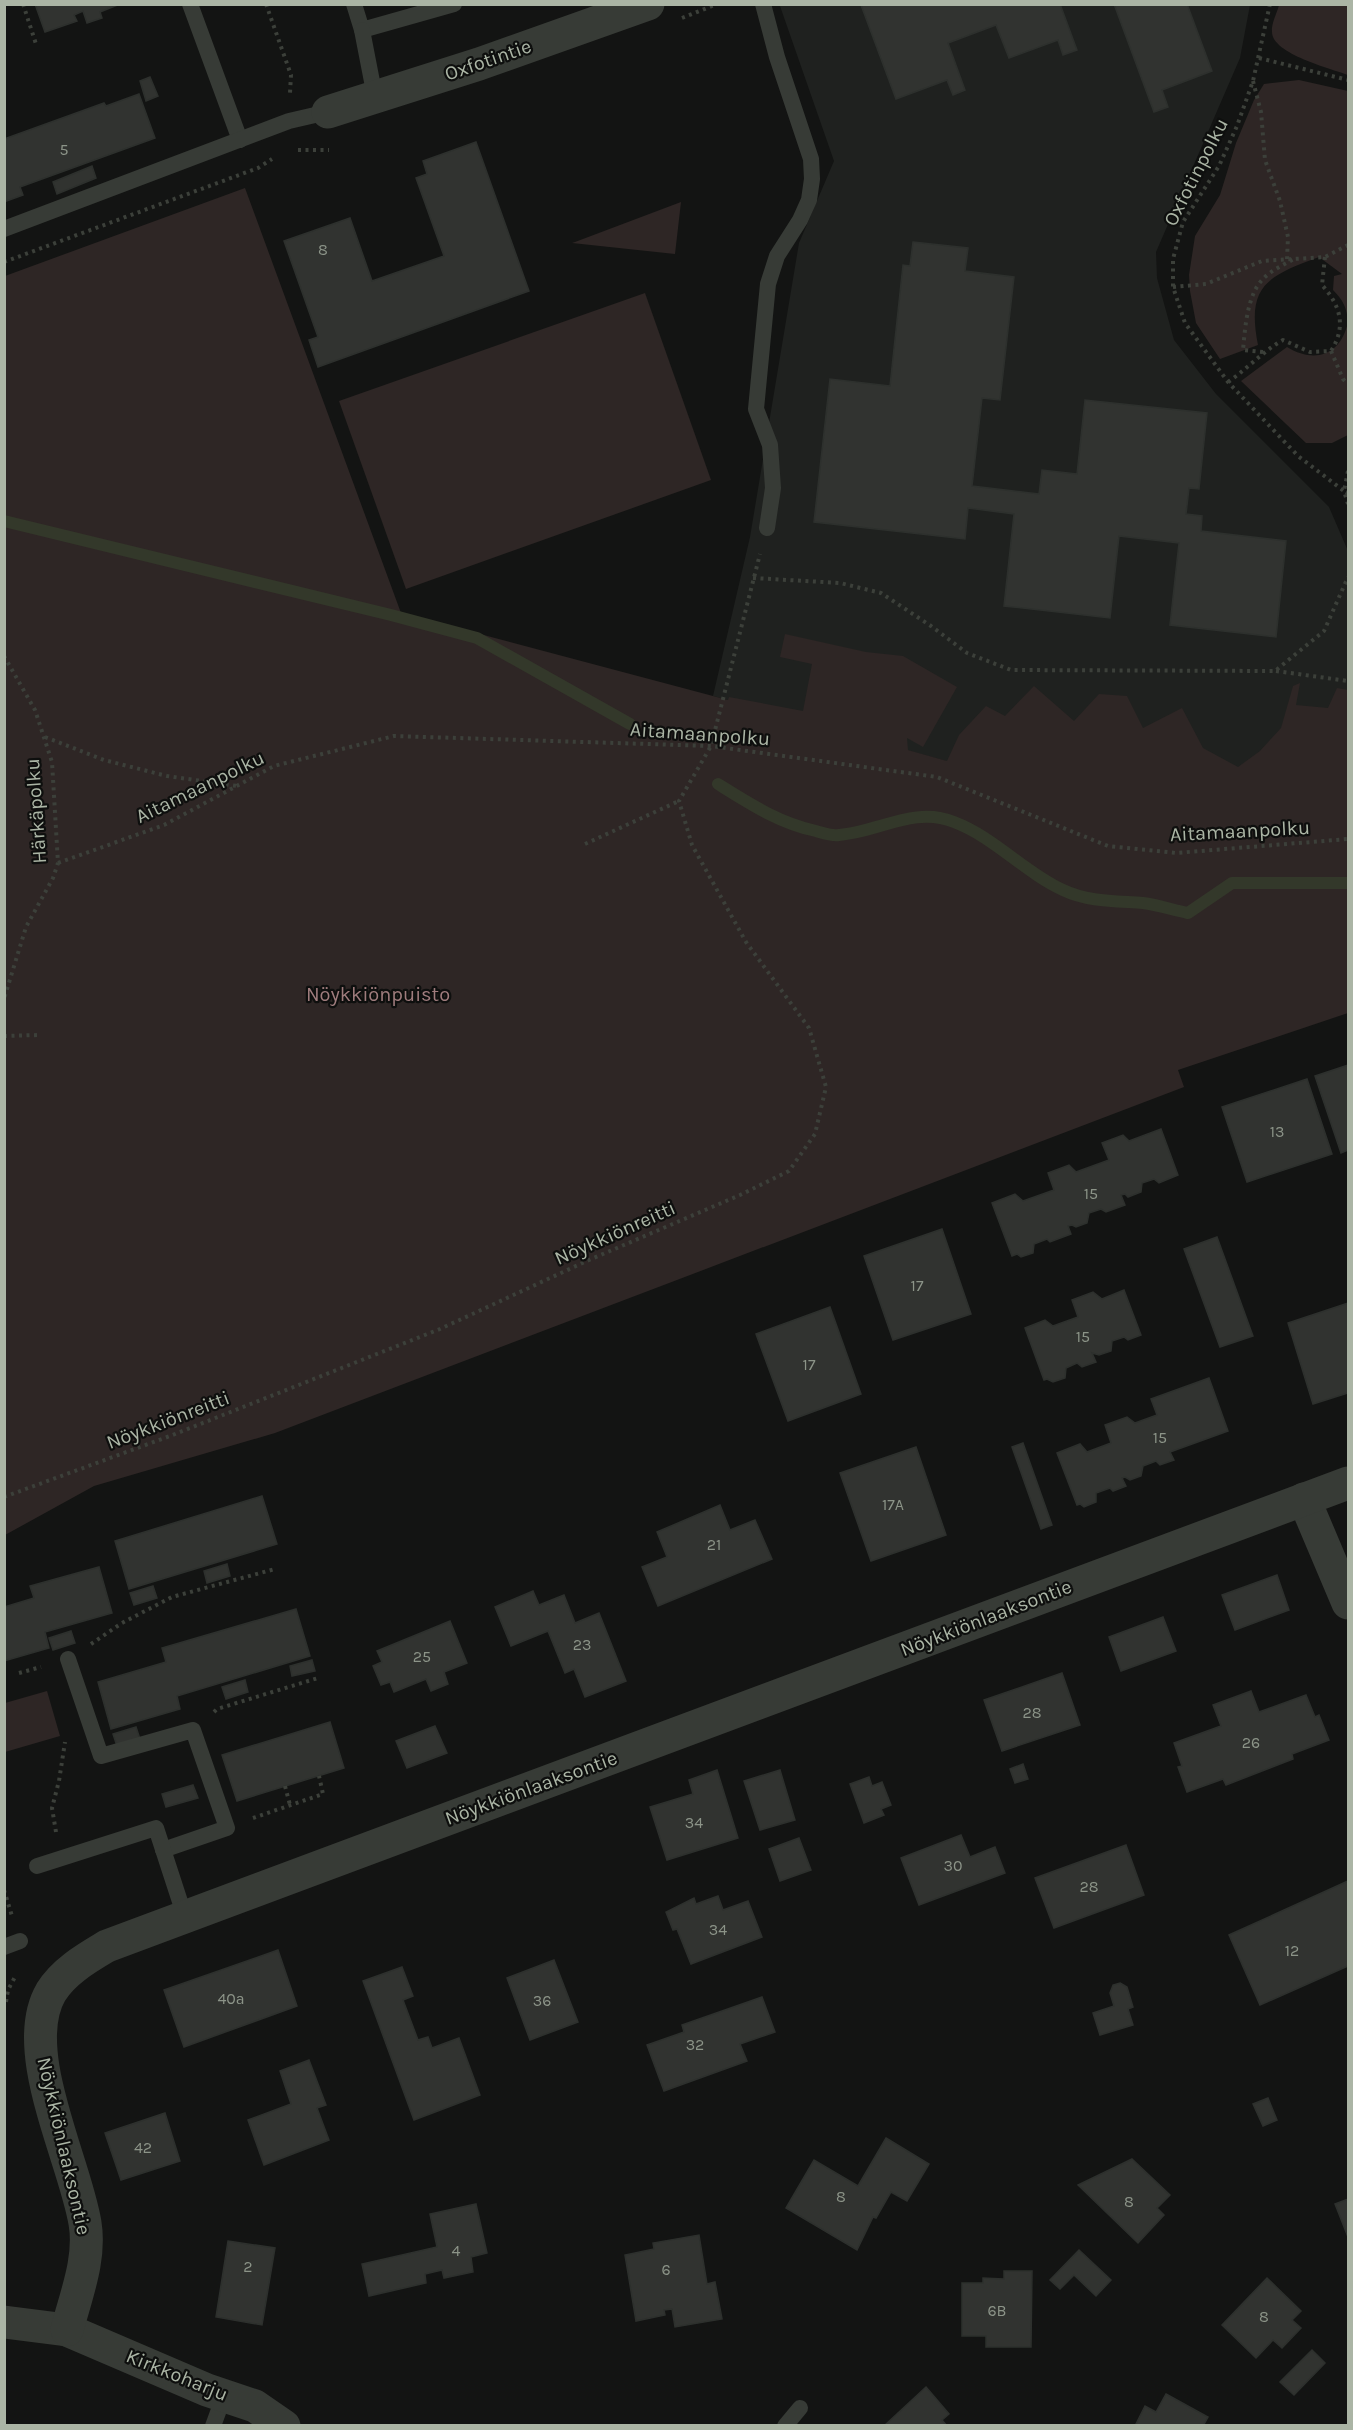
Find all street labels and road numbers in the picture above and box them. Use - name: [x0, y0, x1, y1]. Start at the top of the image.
- street label: Oxfotintie: [442, 34, 534, 86]
- street label: Oxfotinpolku: [1159, 114, 1233, 230]
- street label: Aitamaanpolku: [629, 718, 771, 750]
- street label: Aitamaanpolku: [132, 746, 268, 828]
- street label: Härkäpolku: [21, 758, 51, 864]
- street label: Aitamaanpolku: [1169, 816, 1311, 846]
- street label: Nöykkiönreitti: [551, 1196, 679, 1270]
- street label: Nöykkiönreitti: [103, 1386, 233, 1454]
- street label: Nöykkiönlaaksontie: [897, 1575, 1075, 1661]
- street label: Nöykkiönlaaksontie: [442, 1746, 620, 1830]
- street label: Nöykkiönlaaksontie: [32, 2055, 96, 2237]
- street label: Kirkkoharju: [123, 2344, 231, 2406]

